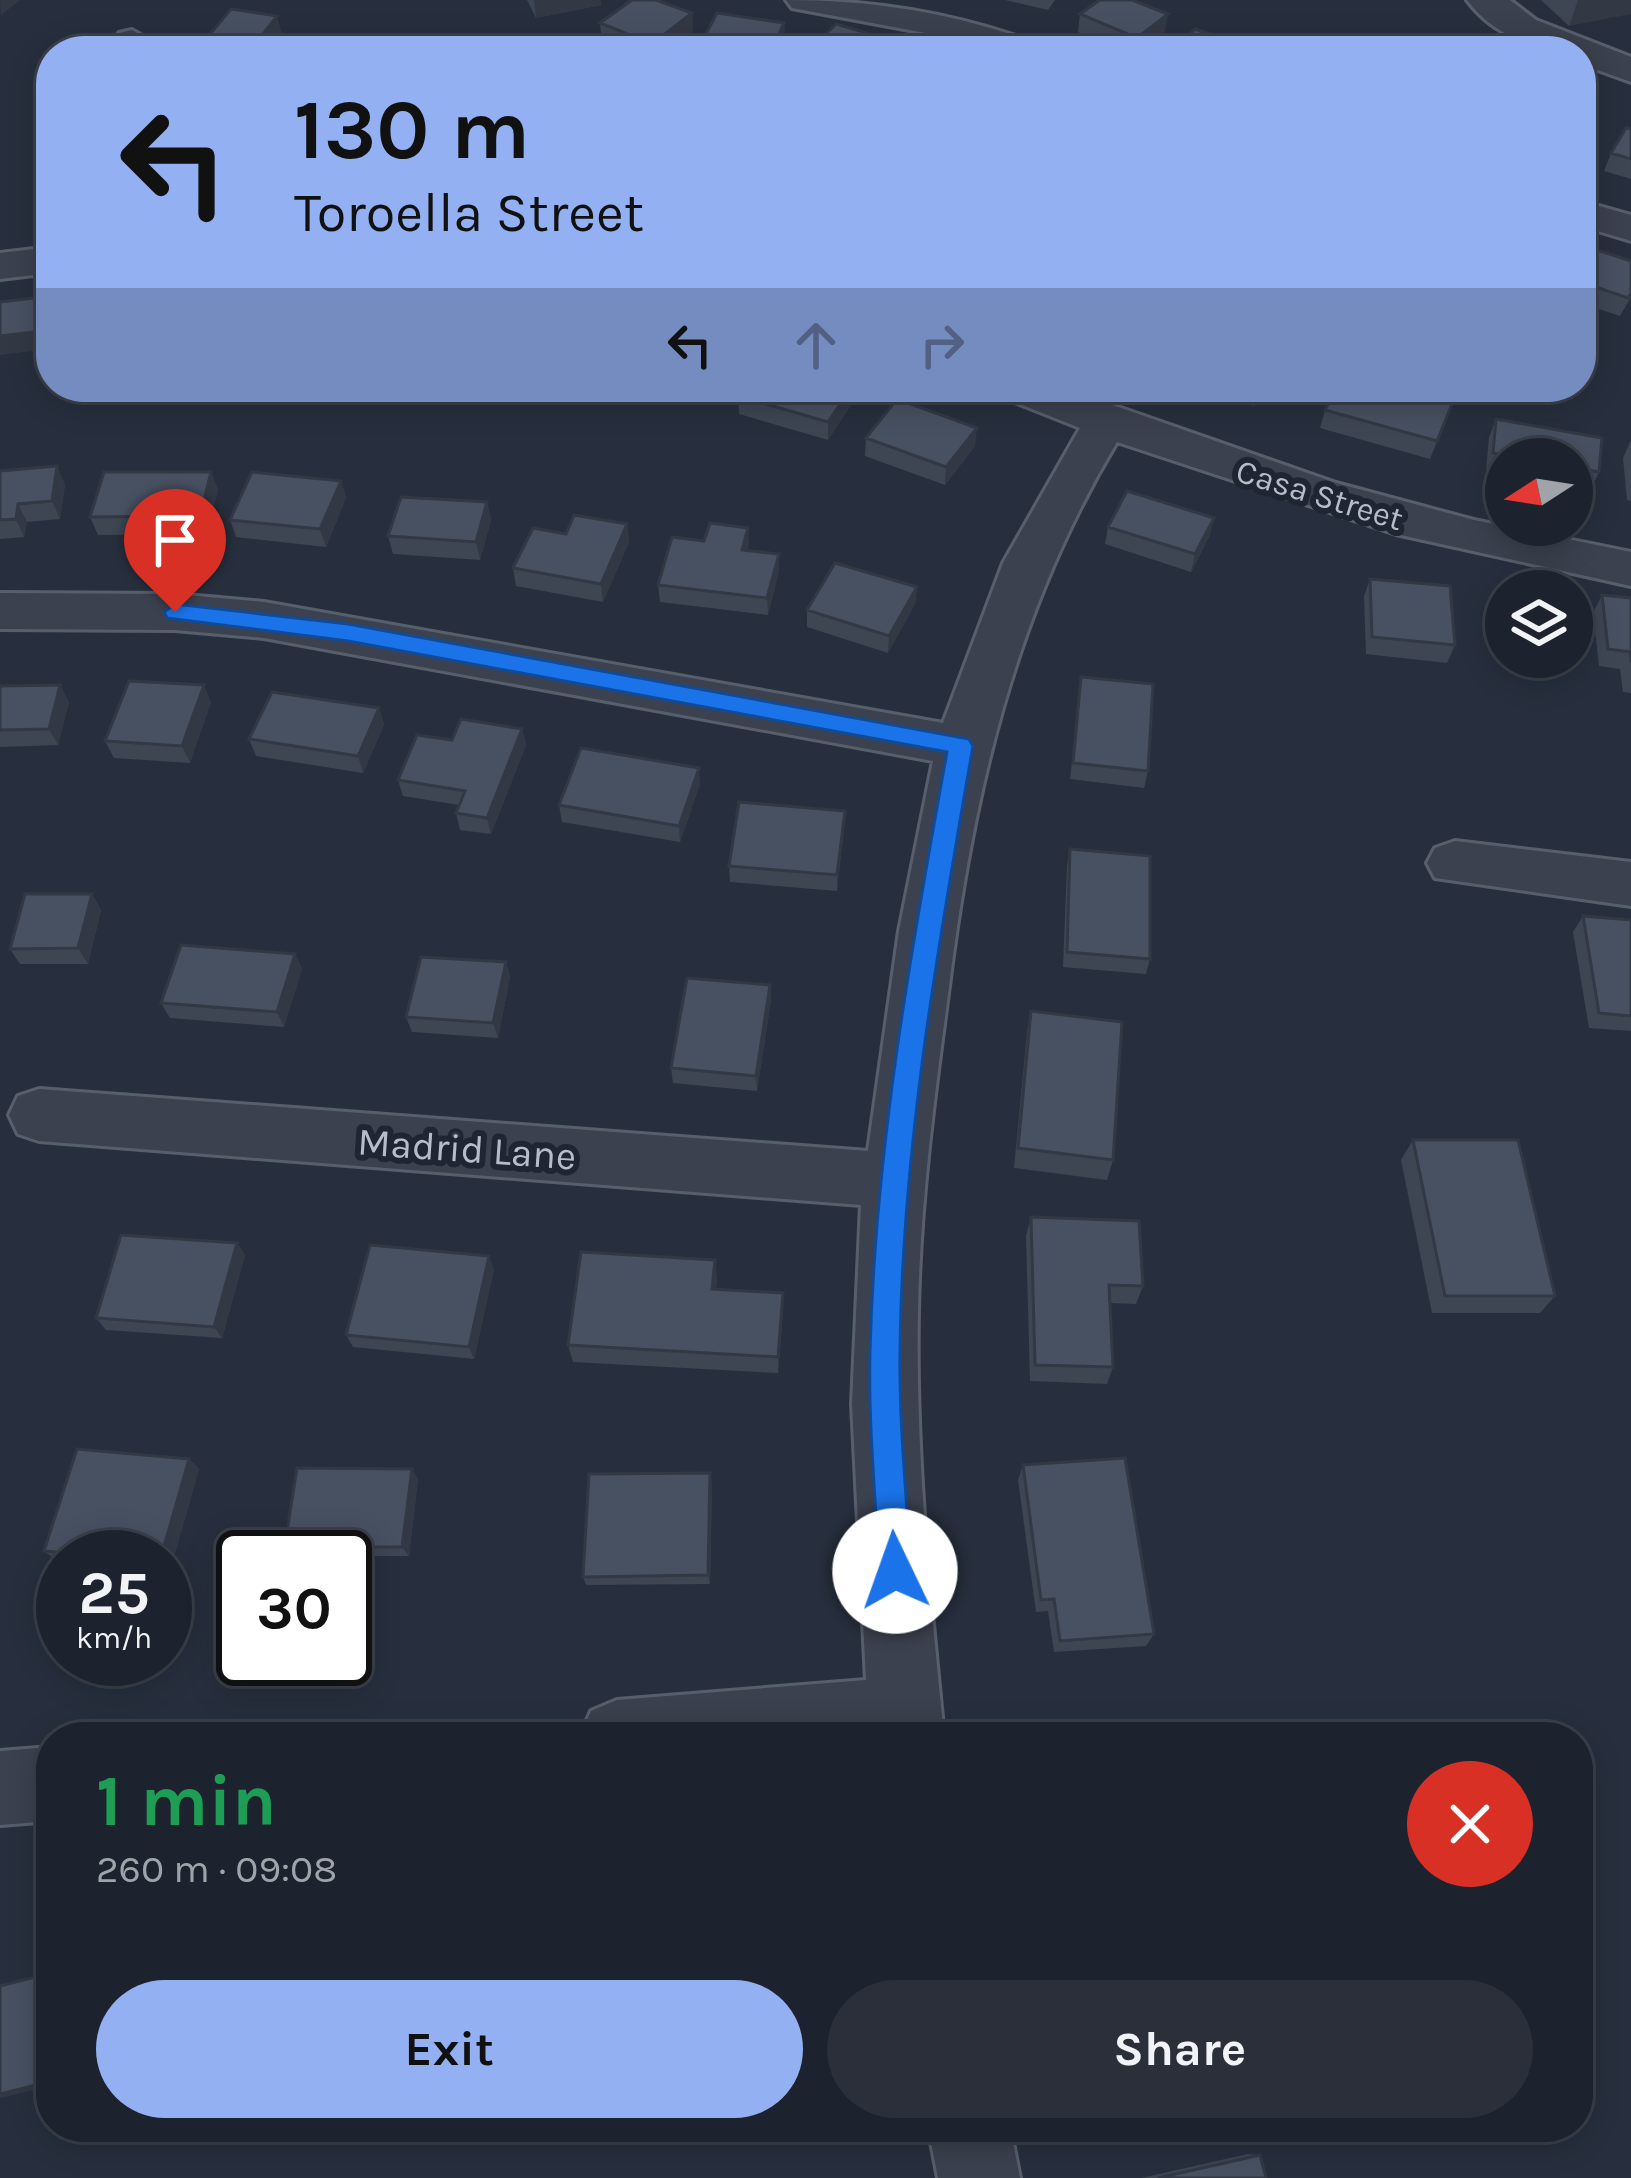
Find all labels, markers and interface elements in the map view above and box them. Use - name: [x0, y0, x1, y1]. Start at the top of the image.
- text: 130 m: [294, 81, 530, 179]
- icon: left: [96, 84, 252, 240]
- text: Toroella Street: [294, 181, 644, 245]
- icon: left: [657, 312, 723, 378]
- icon: ahead: [783, 312, 849, 378]
- icon: right: [909, 312, 975, 378]
- north arrow: [1485, 438, 1593, 546]
- map controls: [1485, 438, 1593, 678]
- street label: Casa Street: [1232, 452, 1408, 538]
- pin: [124, 489, 226, 612]
- icon: arrive: [142, 507, 208, 573]
- button: layers: [1485, 570, 1593, 678]
- street label: Madrid Lane: [356, 1118, 578, 1180]
- position arrow: [832, 1508, 958, 1634]
- speed limit sign: 30: [216, 1530, 372, 1686]
- text: 25: [78, 1558, 150, 1628]
- text: km/h: [76, 1620, 152, 1656]
- text: 1 min: [96, 1759, 277, 1843]
- button: close: [1407, 1761, 1533, 1887]
- text: 260 m · 09:08: [96, 1846, 337, 1892]
- button: Exit: [96, 1980, 803, 2118]
- button: Share: [827, 1980, 1533, 2118]

